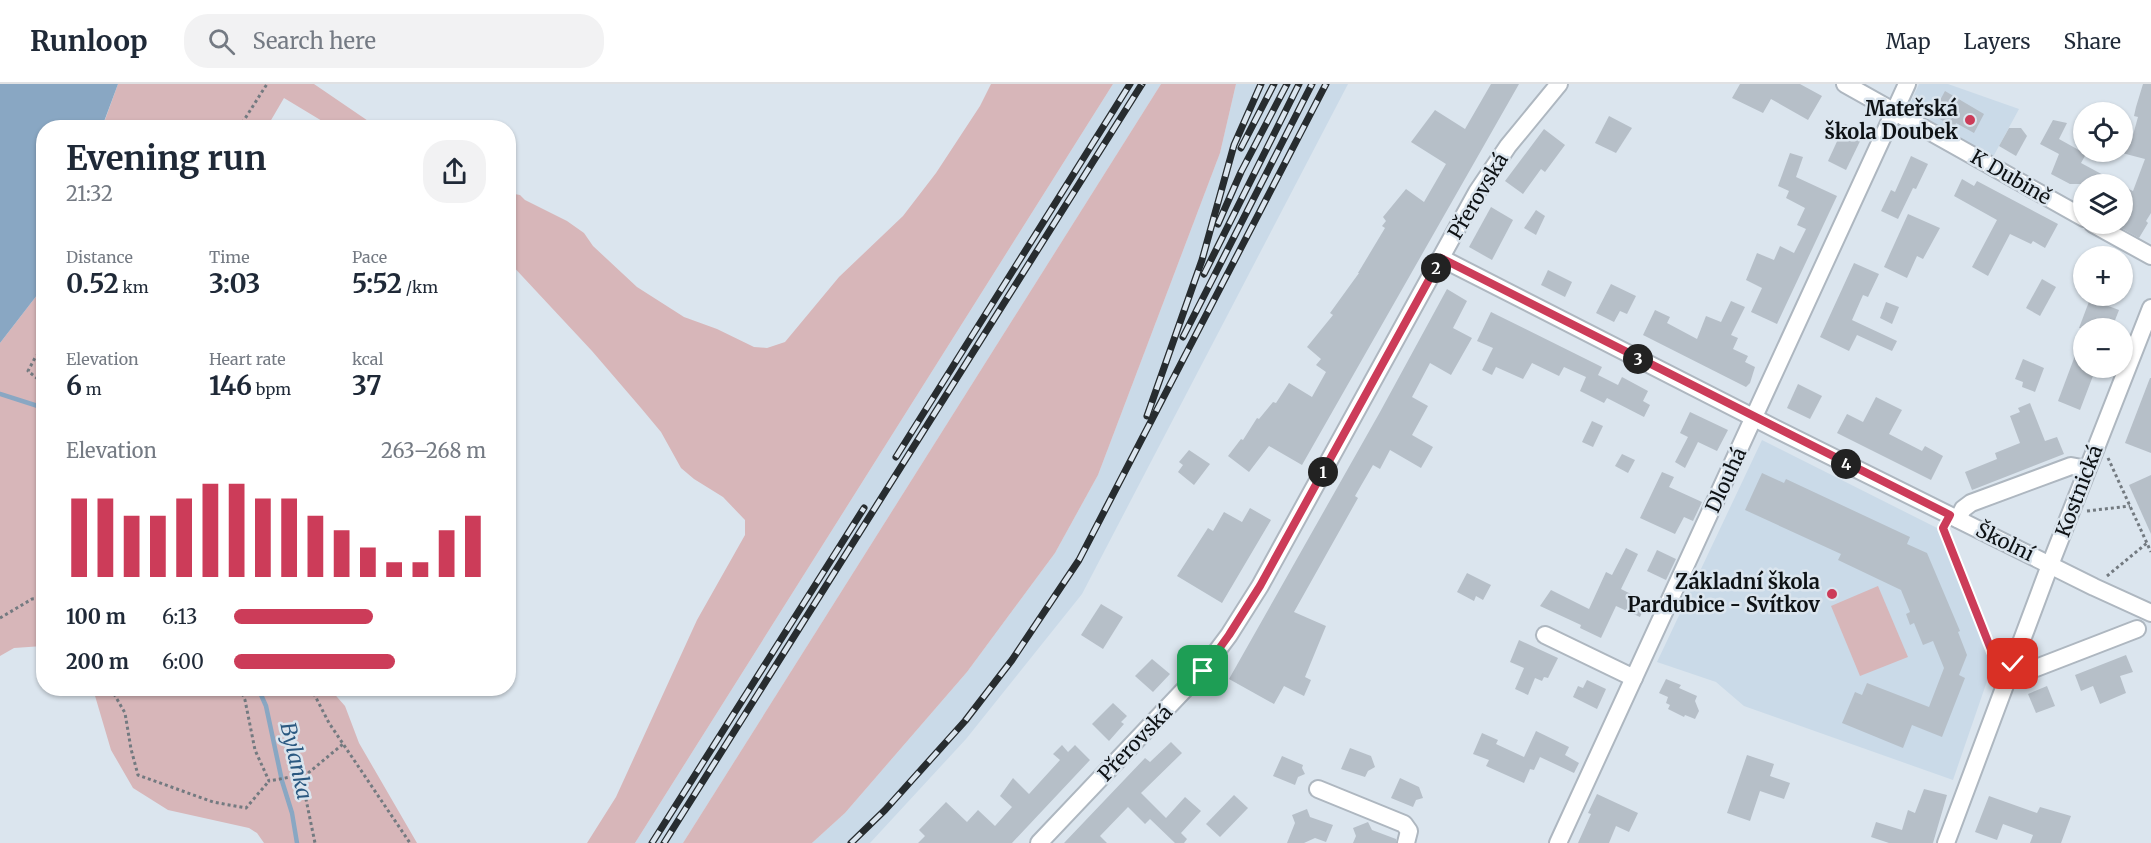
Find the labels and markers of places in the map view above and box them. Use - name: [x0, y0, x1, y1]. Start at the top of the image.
- place label: Mateřská škola Doubek: [1825, 96, 1958, 144]
- marker: Mateřská škola Doubek: [1963, 113, 1977, 127]
- pin: 2: [1421, 253, 1451, 283]
- pin: 3: [1623, 344, 1653, 374]
- pin: 4: [1831, 449, 1861, 479]
- pin: 1: [1308, 457, 1338, 487]
- place label: Základní škola Pardubice - Svítkov: [1627, 569, 1820, 617]
- marker: Základní škola Pardubice - Svítkov: [1825, 587, 1839, 601]
- pin: [1987, 638, 2038, 689]
- pin: [1177, 645, 1228, 696]

